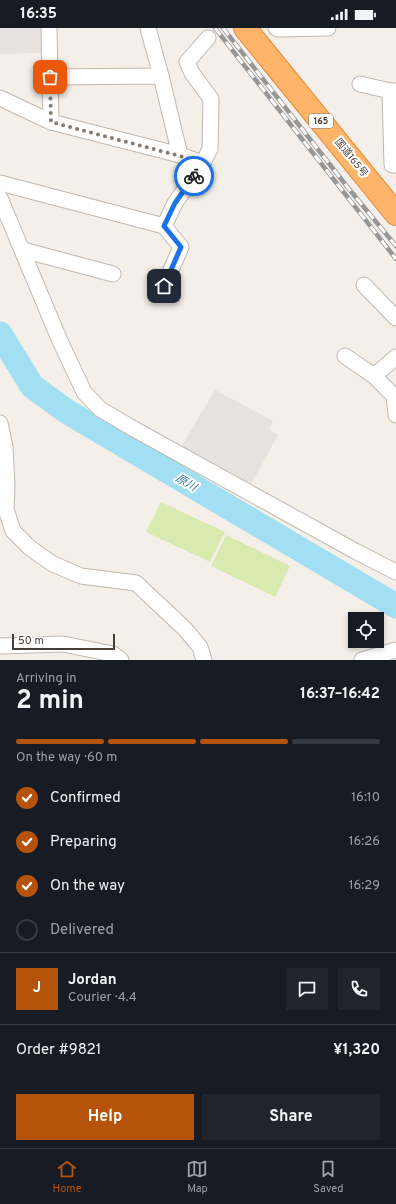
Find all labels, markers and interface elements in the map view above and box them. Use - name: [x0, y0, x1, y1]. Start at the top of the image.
- text: 16:35: [20, 5, 57, 24]
- pin: [33, 60, 67, 94]
- icon: bag: [39, 66, 61, 88]
- road number: 165: [309, 114, 333, 128]
- street label: 国道165号: [331, 136, 371, 180]
- courier: [174, 156, 214, 196]
- icon: bike: [183, 165, 205, 187]
- pin: [147, 269, 181, 303]
- icon: home: [153, 275, 175, 297]
- water label: 原川: [173, 471, 200, 495]
- map controls: [348, 612, 384, 648]
- button: locate: [348, 612, 384, 648]
- scale bar: [12, 632, 115, 651]
- text: 50 m: [18, 634, 44, 648]
- text: Arriving in: [16, 671, 77, 687]
- text: 2 min: [16, 685, 84, 718]
- text: 16:37–16:42: [300, 685, 380, 704]
- text: On the way · 60 m: [16, 750, 117, 766]
- icon: check: [16, 787, 38, 809]
- text: Confirmed: [50, 789, 121, 808]
- text: 16:10: [351, 790, 380, 806]
- icon: check: [16, 831, 38, 853]
- text: Preparing: [50, 833, 117, 852]
- text: 16:26: [349, 834, 380, 850]
- icon: check: [16, 875, 38, 897]
- text: On the way: [50, 877, 125, 896]
- text: 16:29: [349, 878, 380, 894]
- text: Delivered: [50, 921, 114, 940]
- button: chat: [286, 968, 328, 1010]
- button: phone: [338, 968, 380, 1010]
- text: Jordan: [68, 971, 117, 990]
- text: J: [33, 979, 41, 998]
- text: Courier · 4.4: [68, 990, 137, 1006]
- text: Order #9821: [16, 1041, 101, 1060]
- text: ¥1,320: [333, 1041, 380, 1060]
- button: Help: [16, 1094, 194, 1140]
- button: Share: [202, 1094, 380, 1140]
- tab: Home: [52, 1158, 82, 1196]
- tab: Map: [186, 1158, 208, 1196]
- tab: Saved: [313, 1158, 344, 1196]

